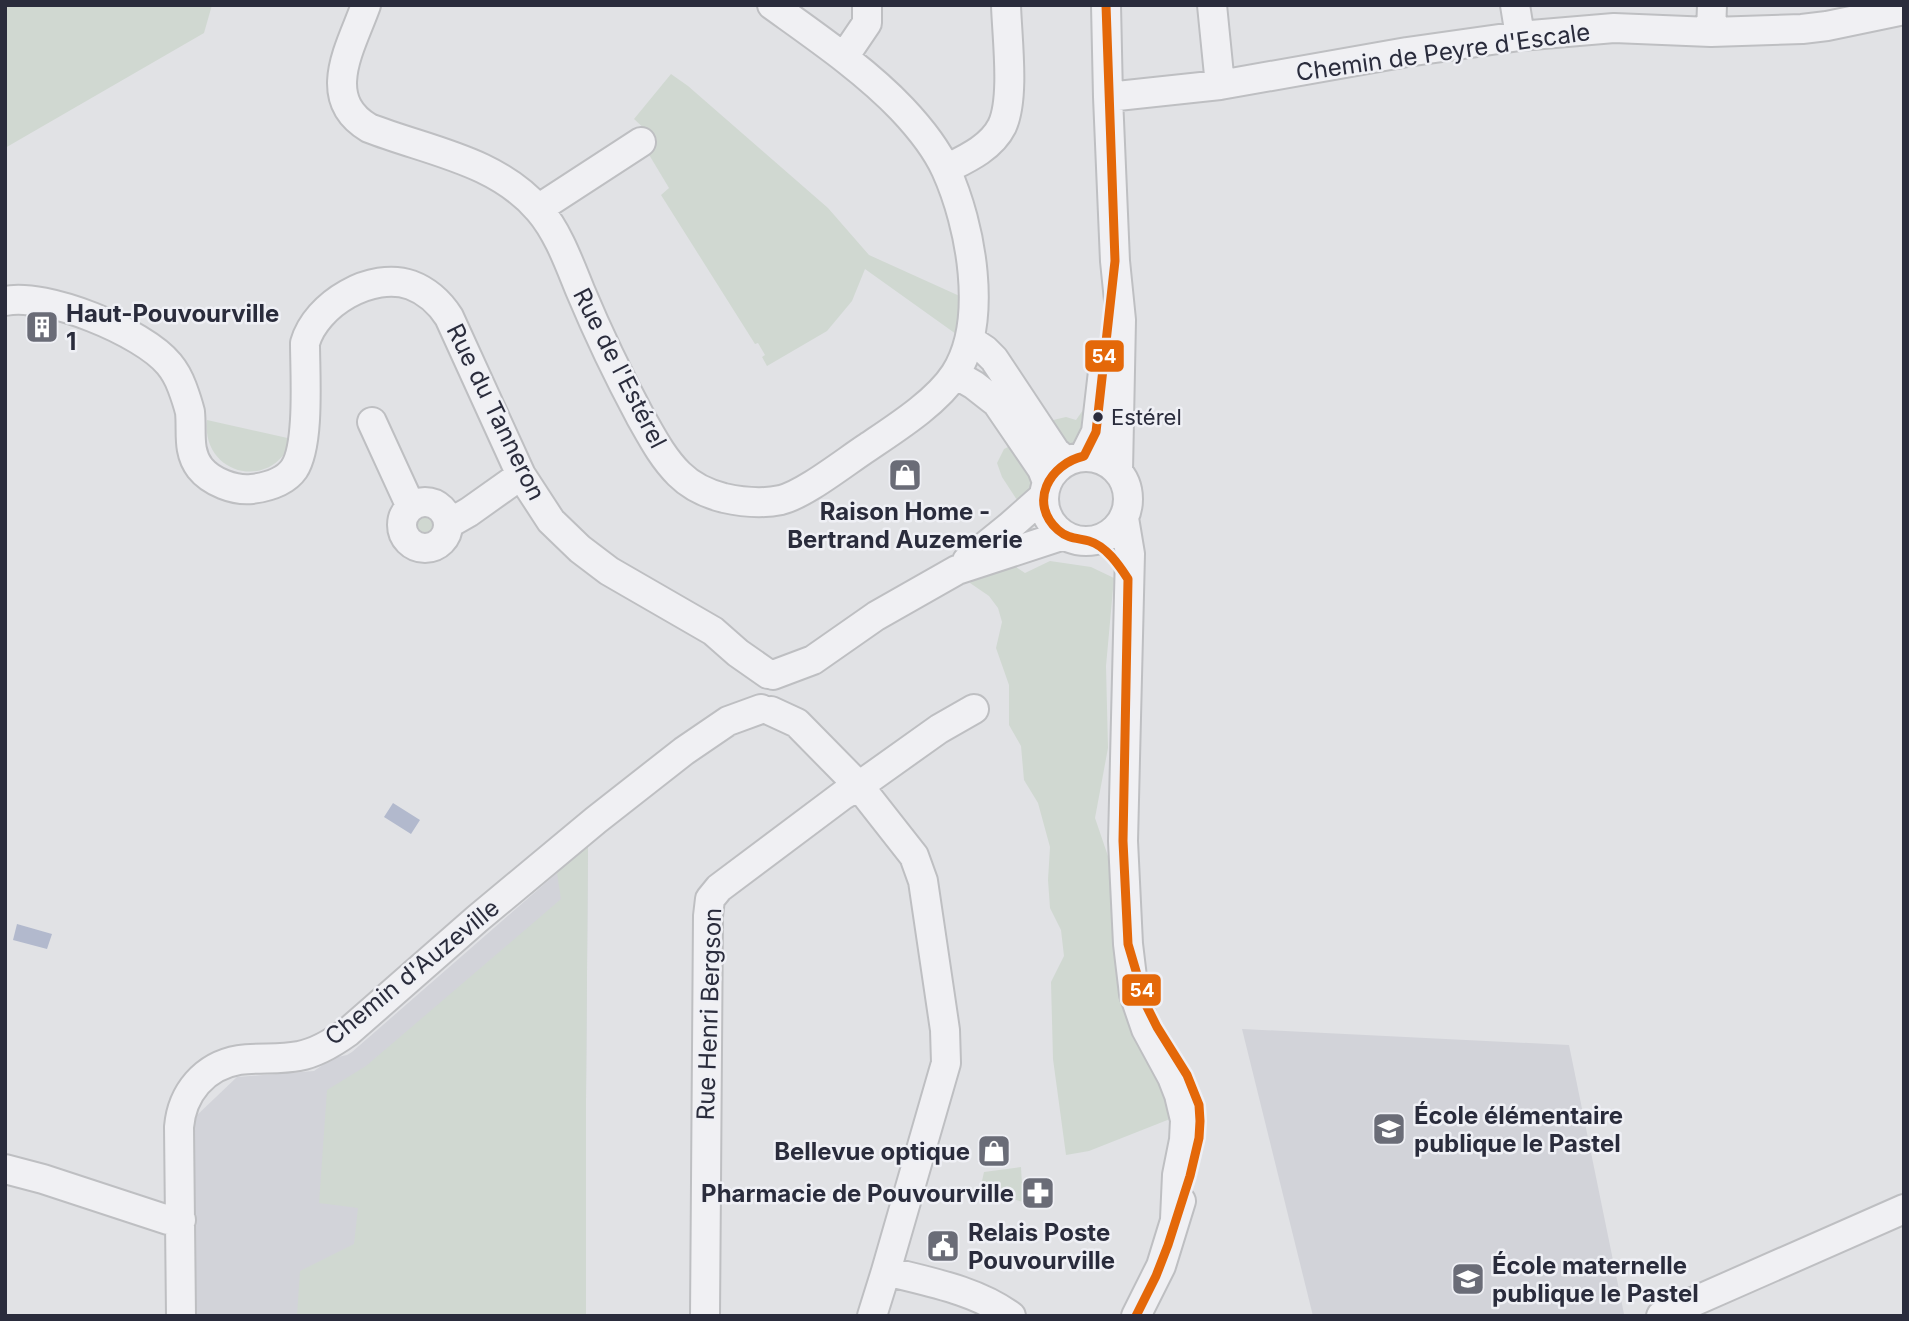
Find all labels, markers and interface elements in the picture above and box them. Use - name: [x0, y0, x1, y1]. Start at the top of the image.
- street label: Chemin de Peyre d'Escale: [1294, 17, 1592, 87]
- street label: Rue de l'Estérel: [567, 283, 673, 453]
- place label: Haut-Pouvourville 1: [66, 299, 279, 356]
- building icon: Haut-Pouvourville 1: [23, 308, 61, 346]
- street label: Rue du Tanneron: [441, 319, 551, 505]
- line badge: 54: [1084, 339, 1125, 373]
- text: 54: [1092, 345, 1117, 368]
- place label: Estérel: [1111, 404, 1182, 430]
- marker: Estérel: [1091, 410, 1105, 424]
- shop icon: Raison Home - Bertrand Auzemerie: [886, 456, 924, 494]
- place label: Raison Home - Bertrand Auzemerie: [787, 497, 1023, 554]
- street label: Chemin d'Auzeville: [319, 893, 505, 1051]
- street label: Rue Henri Bergson: [691, 907, 727, 1121]
- line badge: 54: [1121, 973, 1162, 1007]
- text: 54: [1130, 979, 1155, 1002]
- place label: École élémentaire publique le Pastel: [1414, 1101, 1623, 1158]
- school or university icon: École élémentaire publique le Pastel: [1370, 1110, 1408, 1148]
- shop icon: Bellevue optique: [975, 1132, 1013, 1170]
- place label: Bellevue optique: [774, 1137, 970, 1166]
- pharmacy icon: Pharmacie de Pouvourville: [1019, 1174, 1057, 1212]
- place label: Pharmacie de Pouvourville: [701, 1179, 1014, 1208]
- place label: Relais Poste Pouvourville: [968, 1218, 1115, 1275]
- public building icon: Relais Poste Pouvourville: [924, 1227, 962, 1265]
- place label: École maternelle publique le Pastel: [1492, 1251, 1699, 1308]
- school or university icon: École maternelle publique le Pastel: [1449, 1260, 1487, 1298]

